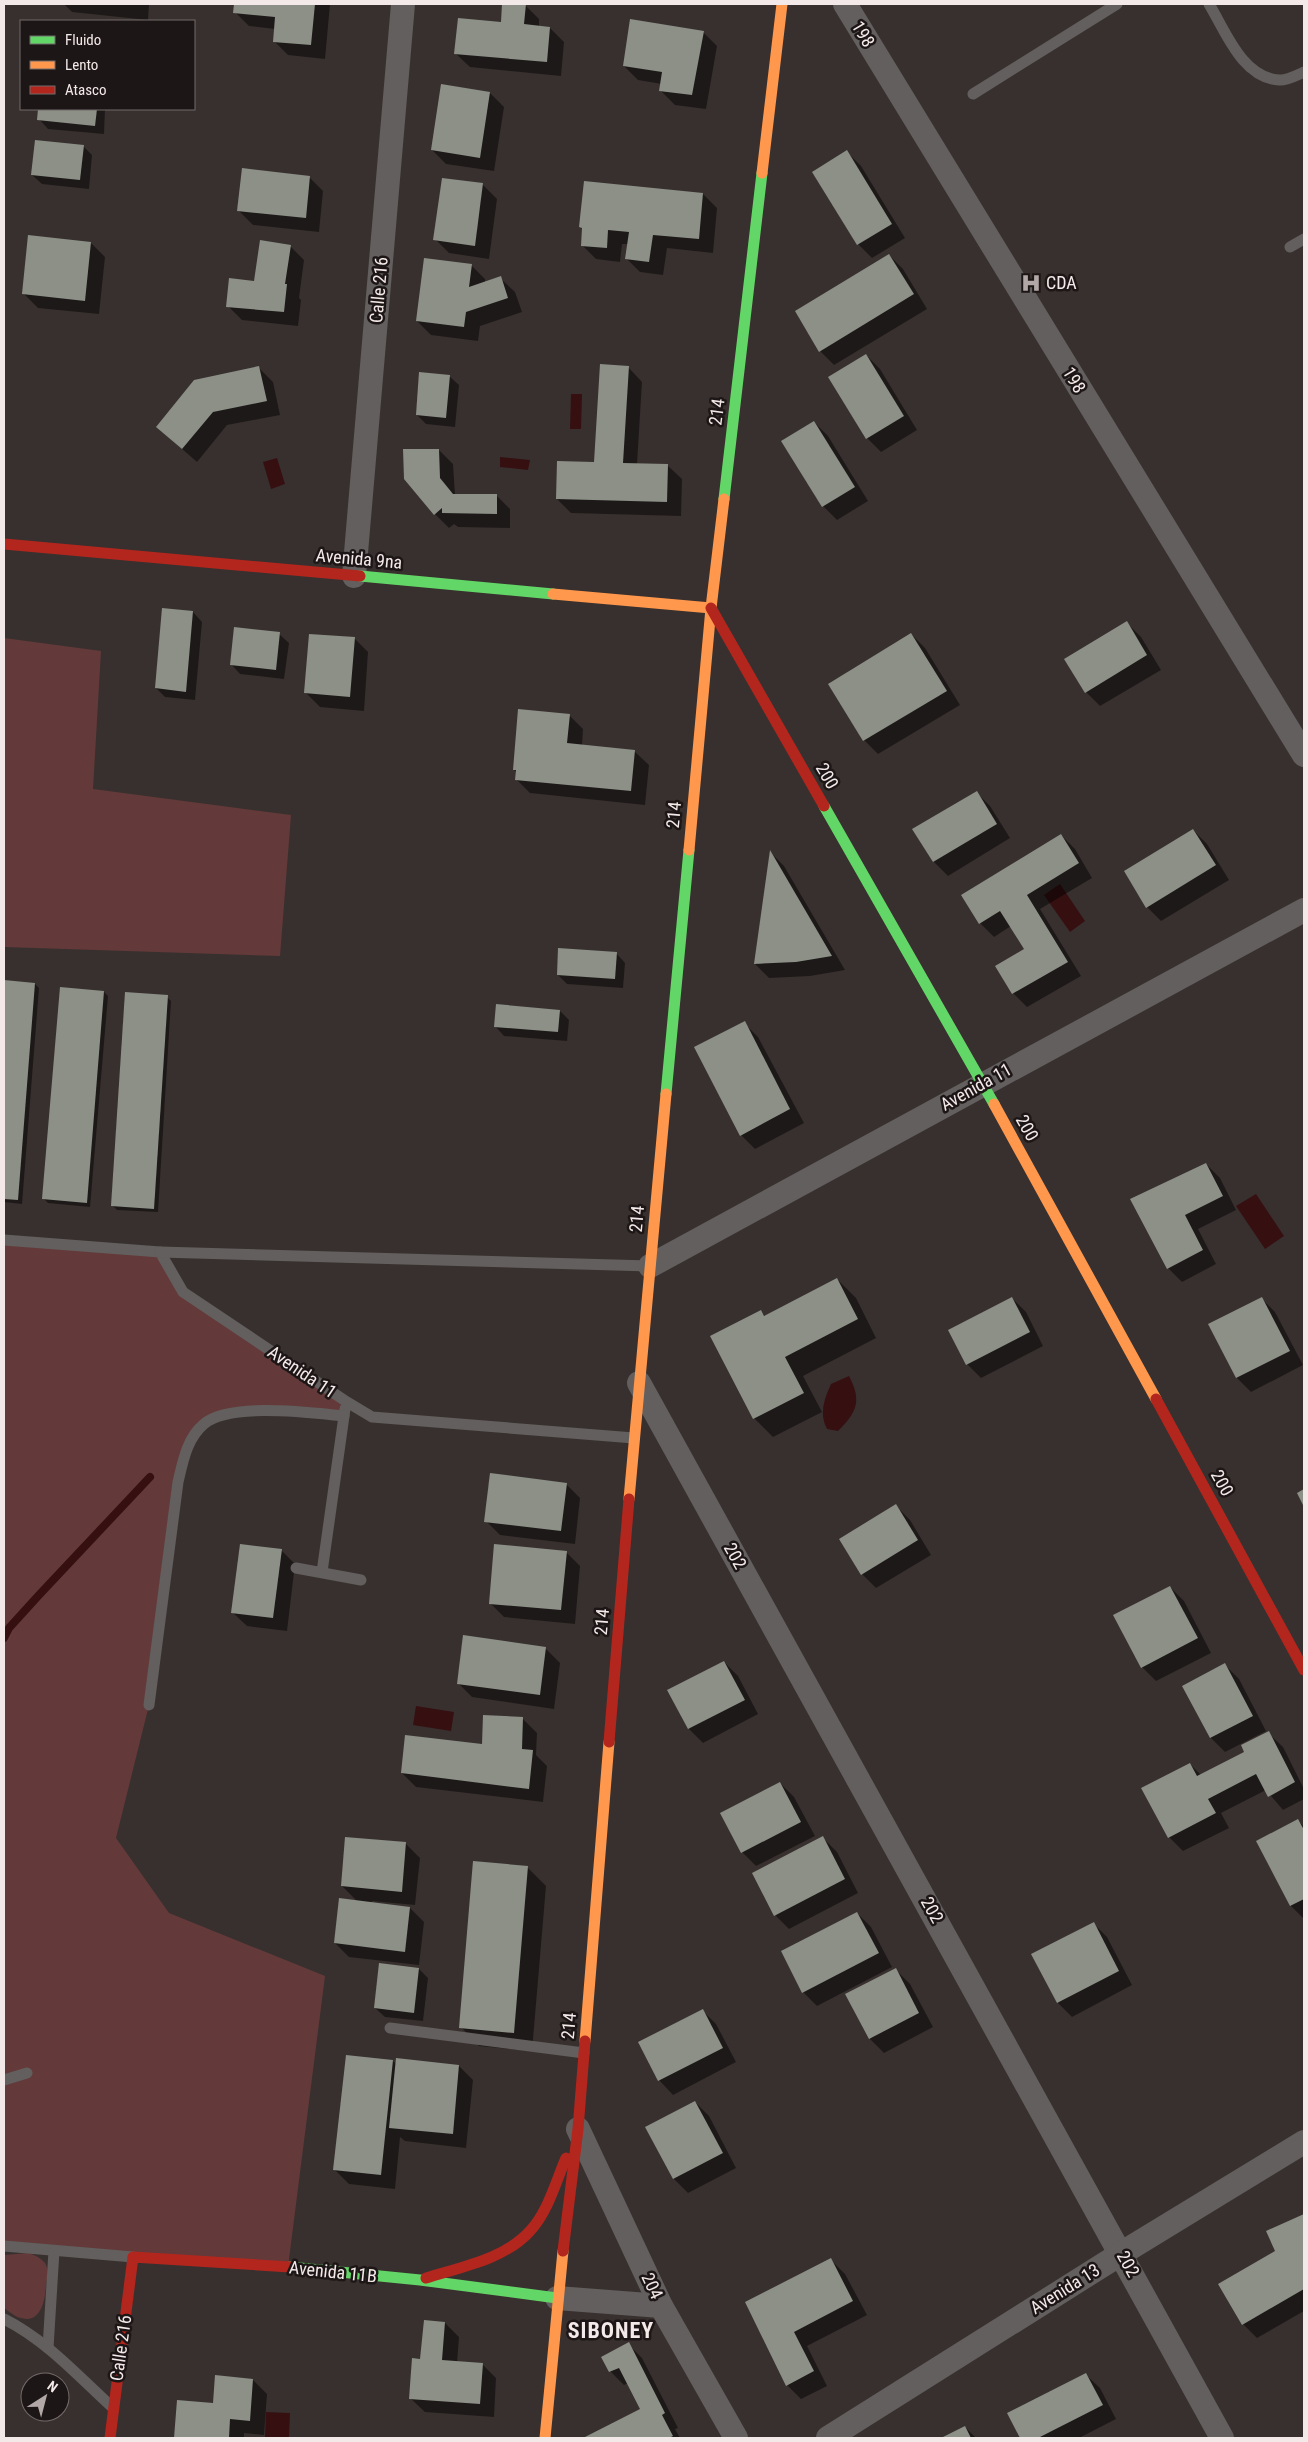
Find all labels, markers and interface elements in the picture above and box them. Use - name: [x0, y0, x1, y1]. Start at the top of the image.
- street label: 198: [848, 17, 879, 51]
- legend: [20, 20, 195, 110]
- text: Fluido: [65, 31, 101, 49]
- text: Lento: [65, 56, 98, 74]
- text: Atasco: [65, 81, 106, 99]
- street label: Calle 216: [365, 256, 392, 324]
- hospital icon: CDA: [1020, 272, 1042, 294]
- place label: CDA: [1046, 272, 1077, 293]
- street label: 198: [1059, 363, 1090, 397]
- street label: 214: [704, 397, 729, 426]
- street label: Avenida 9na: [315, 544, 403, 573]
- street label: 200: [812, 759, 843, 793]
- street label: 214: [662, 801, 685, 829]
- street label: Avenida 11: [936, 1058, 1015, 1115]
- street label: 200: [1012, 1111, 1043, 1145]
- street label: 214: [625, 1205, 648, 1233]
- street label: Avenida 11: [264, 1341, 341, 1402]
- street label: 200: [1207, 1466, 1238, 1500]
- street label: 202: [720, 1539, 751, 1573]
- street label: 214: [590, 1608, 613, 1636]
- street label: 202: [917, 1893, 948, 1927]
- street label: 214: [557, 2012, 580, 2040]
- street label: 202: [1113, 2247, 1144, 2281]
- street label: Avenida 11B: [288, 2256, 378, 2287]
- street label: Avenida 13: [1026, 2259, 1103, 2318]
- street label: 204: [637, 2269, 668, 2302]
- street label: Calle 216: [105, 2314, 136, 2382]
- district label: SIBONEY: [568, 2318, 654, 2343]
- north arrow: [20, 2372, 70, 2422]
- text: N: [44, 2377, 61, 2395]

